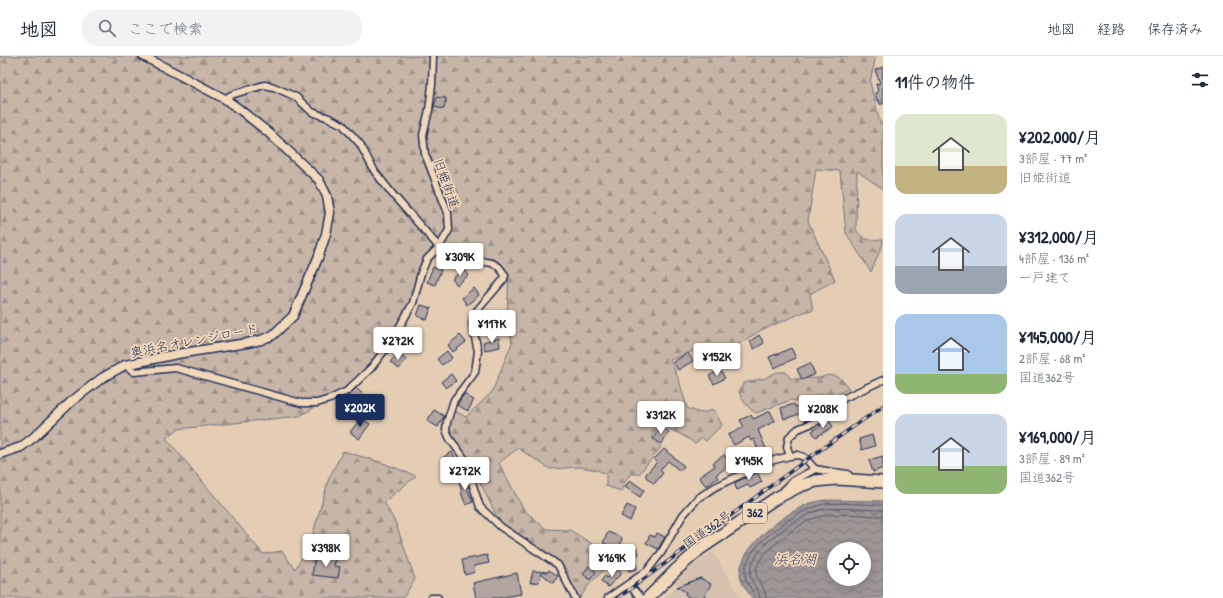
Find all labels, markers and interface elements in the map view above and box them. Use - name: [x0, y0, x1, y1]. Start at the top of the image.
- search box: [82, 10, 362, 46]
- text: 地図: [20, 16, 58, 42]
- icon: search: [96, 17, 118, 39]
- text: ここで検索: [128, 18, 203, 39]
- text: 地図: [1047, 19, 1075, 38]
- text: 経路: [1097, 19, 1125, 38]
- text: 保存済み: [1147, 19, 1203, 38]
- icon: filters: [1189, 69, 1211, 91]
- text: 11件の物件: [895, 70, 975, 93]
- text: ¥202,000/月: [1019, 125, 1101, 148]
- icon: home: [927, 130, 975, 178]
- text: 3部屋 · 77 m²: [1019, 149, 1087, 167]
- street label: 旧姫街道: [430, 155, 464, 211]
- text: 旧姫街道: [1019, 168, 1071, 186]
- text: ¥312,000/月: [1019, 225, 1099, 248]
- icon: home: [927, 230, 975, 278]
- pin: ¥309K: [432, 243, 488, 277]
- text: ¥309K: [445, 247, 475, 265]
- text: 4部屋 · 136 m²: [1019, 249, 1089, 267]
- text: 一戸建て: [1019, 268, 1071, 286]
- pin: ¥117K: [464, 310, 520, 344]
- text: ¥117K: [478, 314, 506, 332]
- street label: 奥浜名オレンジロード: [128, 319, 260, 361]
- text: ¥145,000/月: [1019, 325, 1097, 348]
- pin: ¥272K: [370, 327, 426, 361]
- icon: home: [927, 330, 975, 378]
- text: ¥272K: [382, 331, 414, 349]
- pin: ¥152K: [689, 343, 745, 377]
- text: ¥152K: [702, 347, 732, 365]
- text: 2部屋 · 68 m²: [1019, 349, 1085, 367]
- text: 国道362号: [1019, 368, 1075, 386]
- pin: ¥202K: [332, 394, 388, 428]
- pin: ¥208K: [795, 395, 851, 429]
- text: ¥202K: [345, 398, 375, 416]
- text: ¥208K: [808, 399, 838, 417]
- pin: ¥312K: [633, 401, 689, 435]
- text: ¥312K: [646, 405, 676, 423]
- text: ¥169,000/月: [1019, 425, 1097, 448]
- icon: home: [927, 430, 975, 478]
- pin: ¥145K: [721, 447, 777, 481]
- text: 3部屋 · 89 m²: [1019, 449, 1085, 467]
- text: ¥145K: [735, 451, 763, 469]
- pin: ¥272K: [437, 457, 493, 491]
- text: ¥272K: [449, 461, 481, 479]
- text: 国道362号: [1019, 468, 1075, 486]
- road number: 362: [743, 503, 767, 523]
- street label: 国道362号: [679, 506, 735, 552]
- pin: ¥398K: [298, 534, 354, 568]
- text: ¥398K: [311, 538, 341, 556]
- map controls: [827, 542, 871, 586]
- button: locate: [827, 542, 871, 586]
- pin: ¥169K: [584, 544, 640, 578]
- text: ¥169K: [598, 548, 626, 566]
- water label: 浜名湖: [774, 549, 817, 568]

